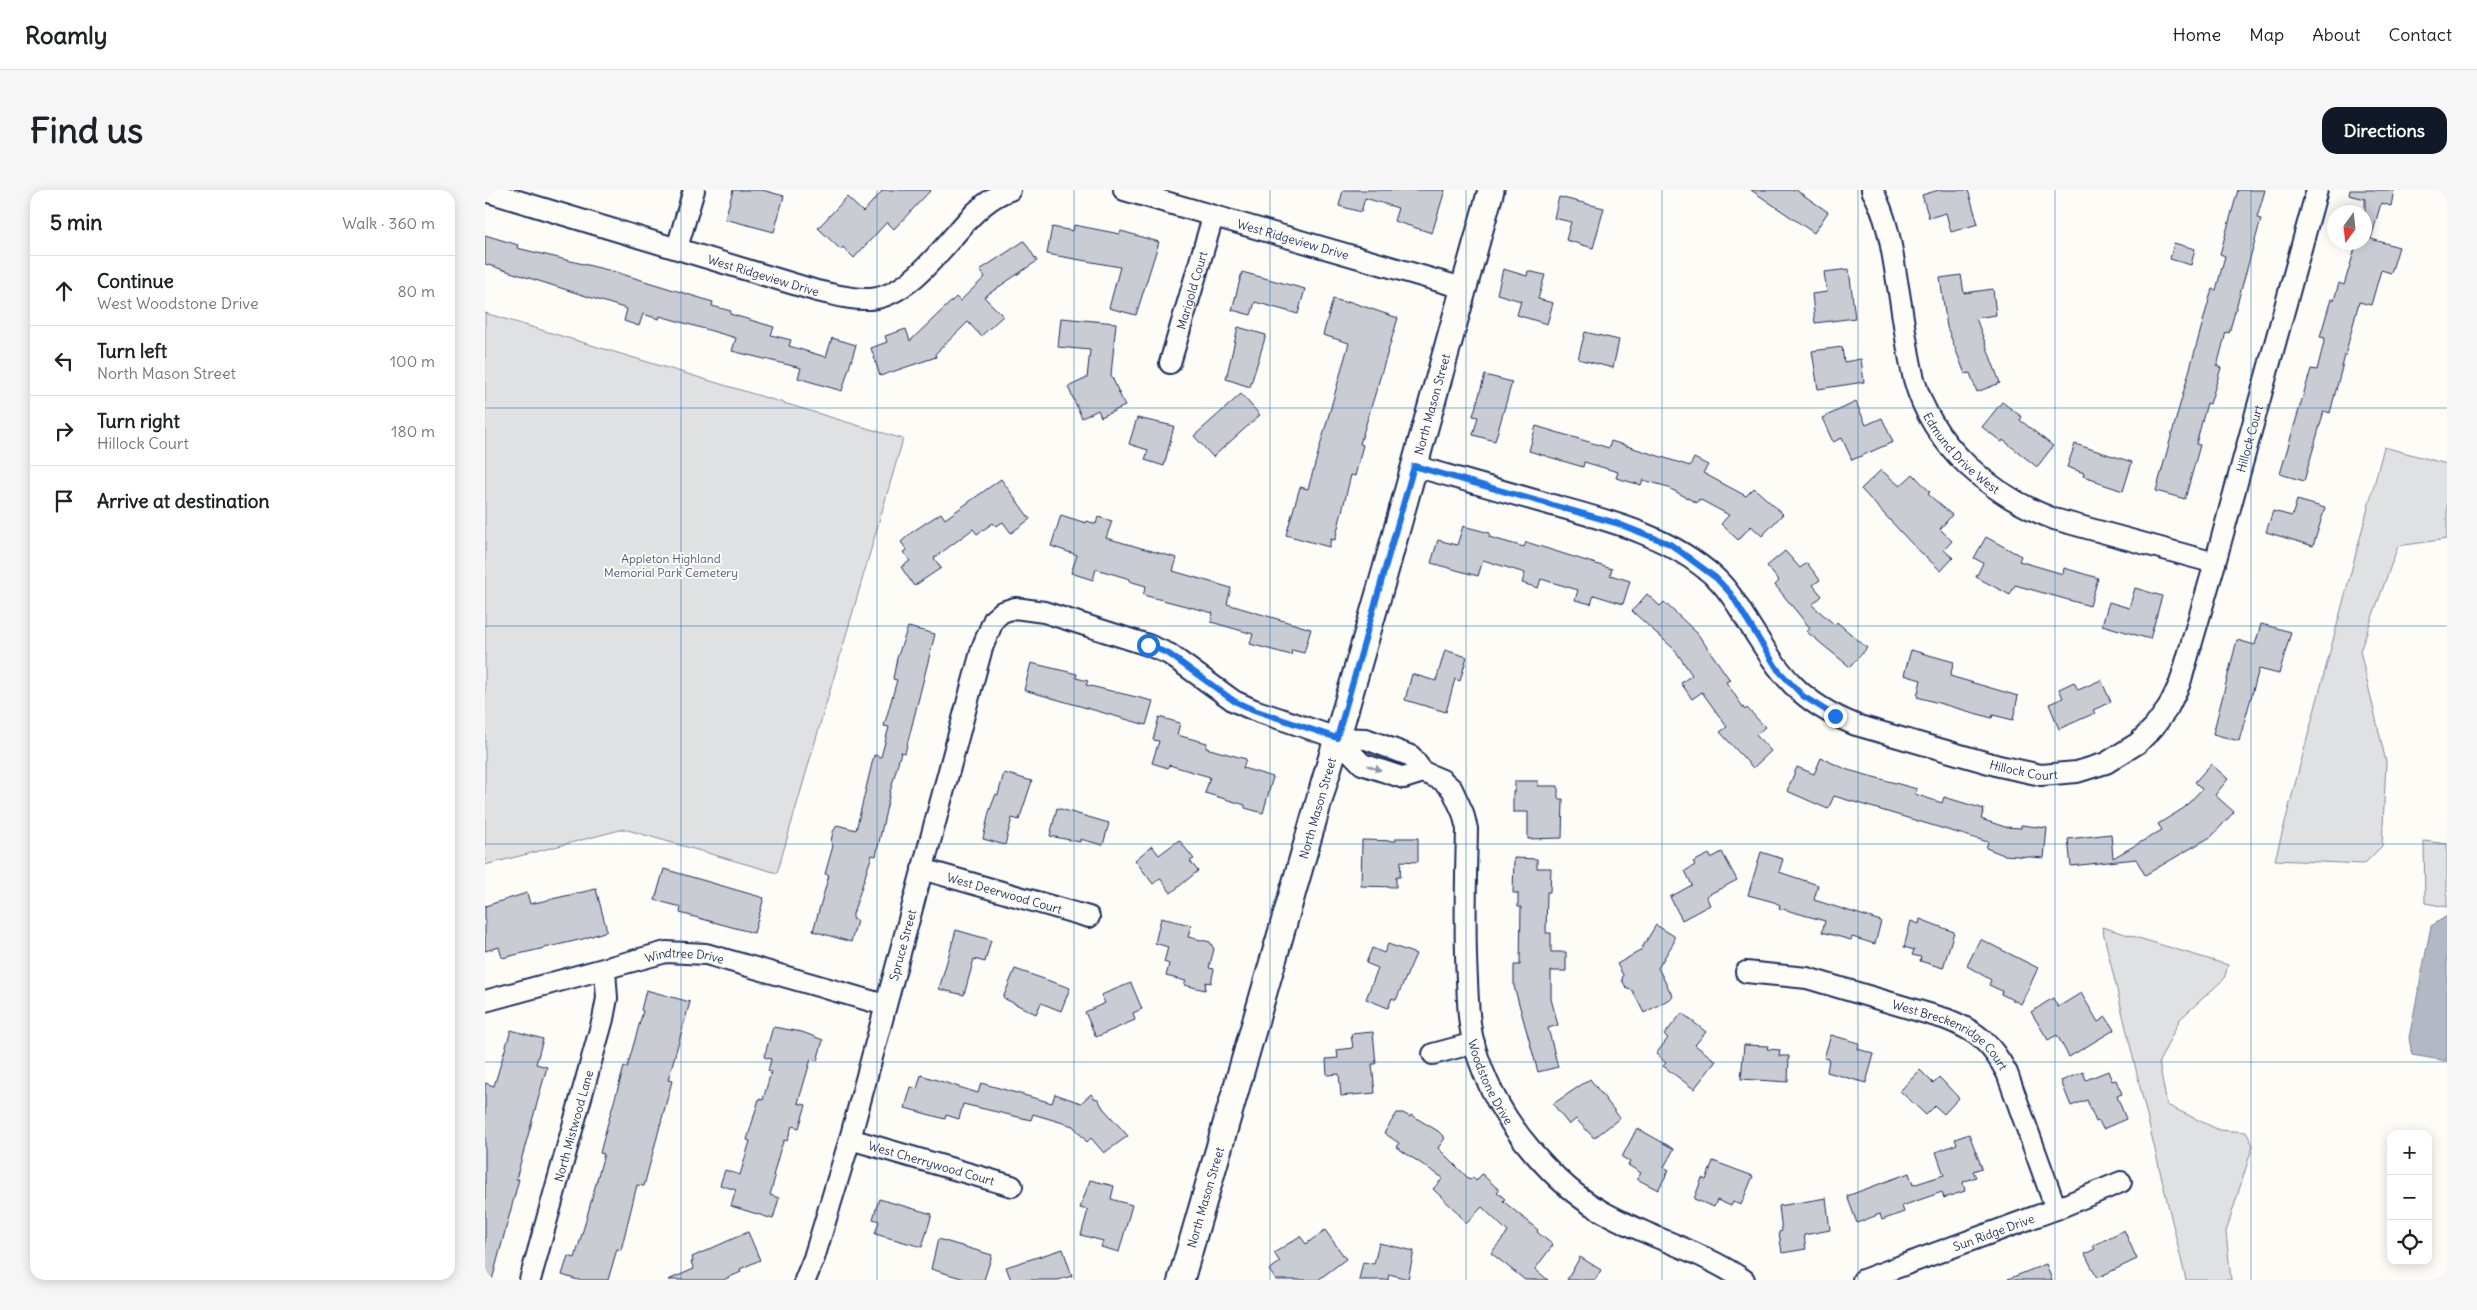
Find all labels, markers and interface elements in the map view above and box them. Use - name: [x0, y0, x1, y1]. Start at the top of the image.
- text: Roamly: [25, 20, 107, 50]
- text: Home: [2173, 23, 2221, 46]
- text: Map: [2249, 23, 2284, 46]
- text: About: [2312, 23, 2360, 46]
- text: Contact: [2388, 23, 2452, 46]
- button: Directions: [2322, 107, 2447, 154]
- text: Find us: [30, 108, 143, 152]
- north arrow: [2327, 205, 2372, 250]
- text: 5 min: [50, 209, 102, 236]
- text: Walk · 360 m: [342, 213, 435, 233]
- street label: West Ridgeview Drive: [1235, 216, 1351, 262]
- street label: Marigold Court: [1173, 249, 1210, 331]
- street label: West Ridgeview Drive: [706, 251, 821, 299]
- text: Continue: [97, 269, 174, 293]
- icon: ahead: [50, 277, 78, 305]
- text: 80 m: [397, 281, 435, 301]
- text: West Woodstone Drive: [97, 293, 259, 313]
- text: Turn left: [97, 339, 167, 363]
- icon: left: [50, 347, 78, 375]
- text: 100 m: [390, 351, 435, 371]
- street label: North Mason Street: [1410, 352, 1453, 456]
- text: North Mason Street: [97, 363, 236, 383]
- street label: Hillock Court: [2233, 403, 2265, 474]
- text: Turn right: [97, 409, 180, 433]
- street label: Edmund Drive West: [1921, 409, 2003, 496]
- icon: right: [50, 417, 78, 445]
- text: 180 m: [391, 421, 435, 441]
- text: Hillock Court: [97, 433, 189, 453]
- icon: arrive: [50, 487, 78, 515]
- text: Arrive at destination: [97, 489, 270, 513]
- park label: Appleton Highland Memorial Park Cemetery: [604, 551, 738, 580]
- route start: [1137, 634, 1160, 657]
- route end: [1824, 705, 1847, 728]
- street label: North Mason Street: [1295, 756, 1339, 860]
- street label: Hillock Court: [1988, 756, 2058, 783]
- one-way arrow: [1367, 764, 1382, 772]
- street label: West Deerwood Court: [945, 869, 1064, 916]
- street label: Spruce Street: [885, 908, 919, 982]
- street label: Windtree Drive: [643, 944, 726, 966]
- street label: West Breckenridge Court: [1890, 996, 2011, 1073]
- street label: Woodstone Drive: [1465, 1037, 1517, 1127]
- street label: North Mistwood Lane: [550, 1068, 596, 1183]
- map controls: [2387, 1130, 2432, 1265]
- button: +: [2387, 1130, 2432, 1175]
- street label: West Cherrywood Court: [867, 1137, 996, 1188]
- street label: North Mason Street: [1183, 1145, 1226, 1250]
- button: −: [2387, 1175, 2432, 1220]
- street label: Sun Ridge Drive: [1951, 1210, 2036, 1254]
- button: locate: [2387, 1220, 2432, 1265]

